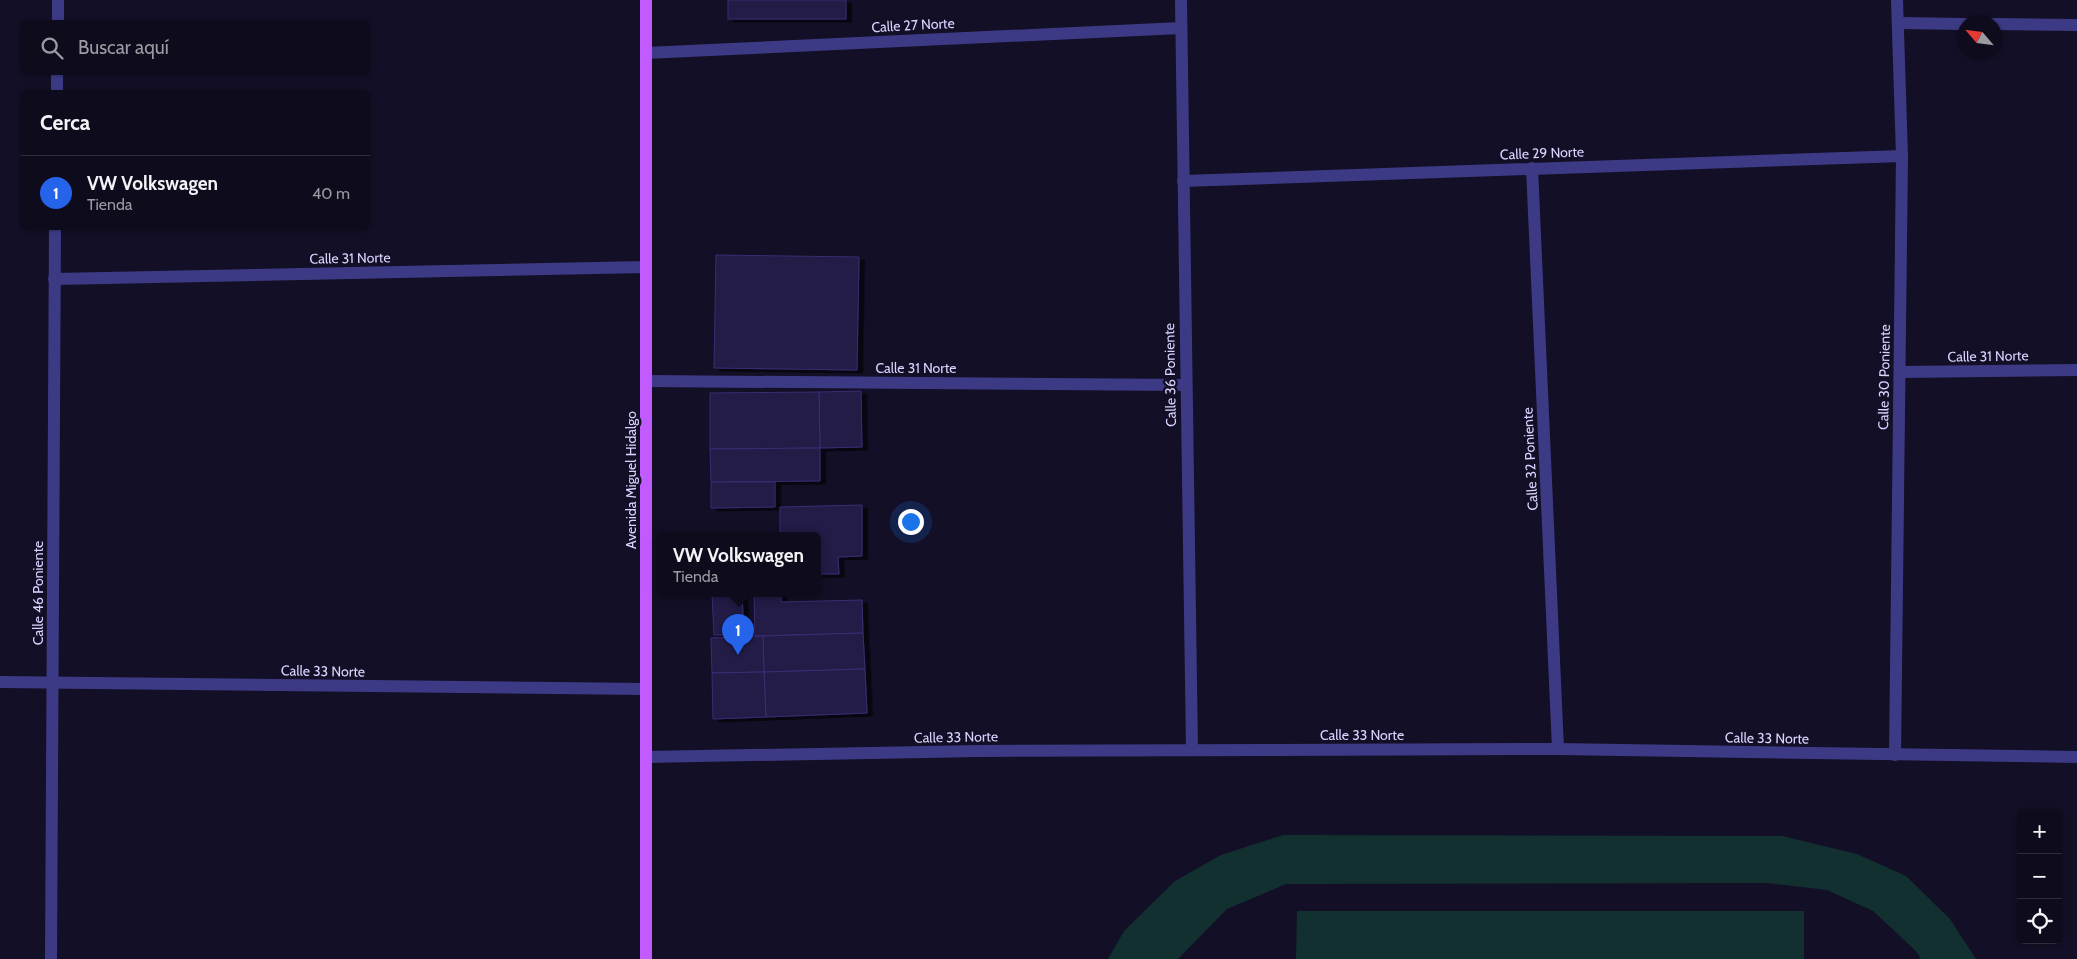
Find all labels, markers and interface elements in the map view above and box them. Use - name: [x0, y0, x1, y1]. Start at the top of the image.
- street label: Calle 27 Norte: [871, 14, 955, 36]
- north arrow: [1957, 15, 2002, 60]
- search box: [20, 20, 370, 75]
- icon: search: [38, 34, 66, 62]
- text: Buscar aquí: [78, 36, 169, 59]
- text: Cerca: [40, 110, 90, 135]
- street label: Calle 29 Norte: [1500, 143, 1584, 163]
- text: VW Volkswagen: [87, 172, 218, 195]
- text: 1: [53, 184, 59, 203]
- text: 40 m: [312, 184, 350, 203]
- text: Tienda: [87, 195, 132, 214]
- street label: Calle 31 Norte: [309, 248, 391, 268]
- street label: Calle 36 Poniente: [1160, 323, 1180, 427]
- street label: Calle 30 Poniente: [1874, 324, 1894, 430]
- street label: Calle 31 Norte: [1947, 346, 2029, 366]
- street label: Calle 31 Norte: [875, 359, 957, 377]
- street label: Calle 32 Poniente: [1518, 407, 1542, 511]
- street label: Avenida Miguel Hidalgo: [622, 411, 640, 549]
- your location: [898, 509, 924, 535]
- popup: [656, 532, 821, 597]
- street label: Calle 46 Poniente: [29, 541, 47, 645]
- text: VW Volkswagen: [673, 544, 804, 567]
- text: Tienda: [673, 567, 718, 586]
- pin: 1: [722, 614, 754, 655]
- street label: Calle 33 Norte: [281, 661, 365, 681]
- street label: Calle 33 Norte: [1320, 726, 1404, 744]
- street label: Calle 33 Norte: [914, 727, 998, 747]
- street label: Calle 33 Norte: [1725, 728, 1809, 748]
- map controls: [2017, 809, 2062, 944]
- button: +: [2017, 809, 2062, 854]
- button: −: [2017, 854, 2062, 899]
- button: locate: [2017, 899, 2062, 944]

